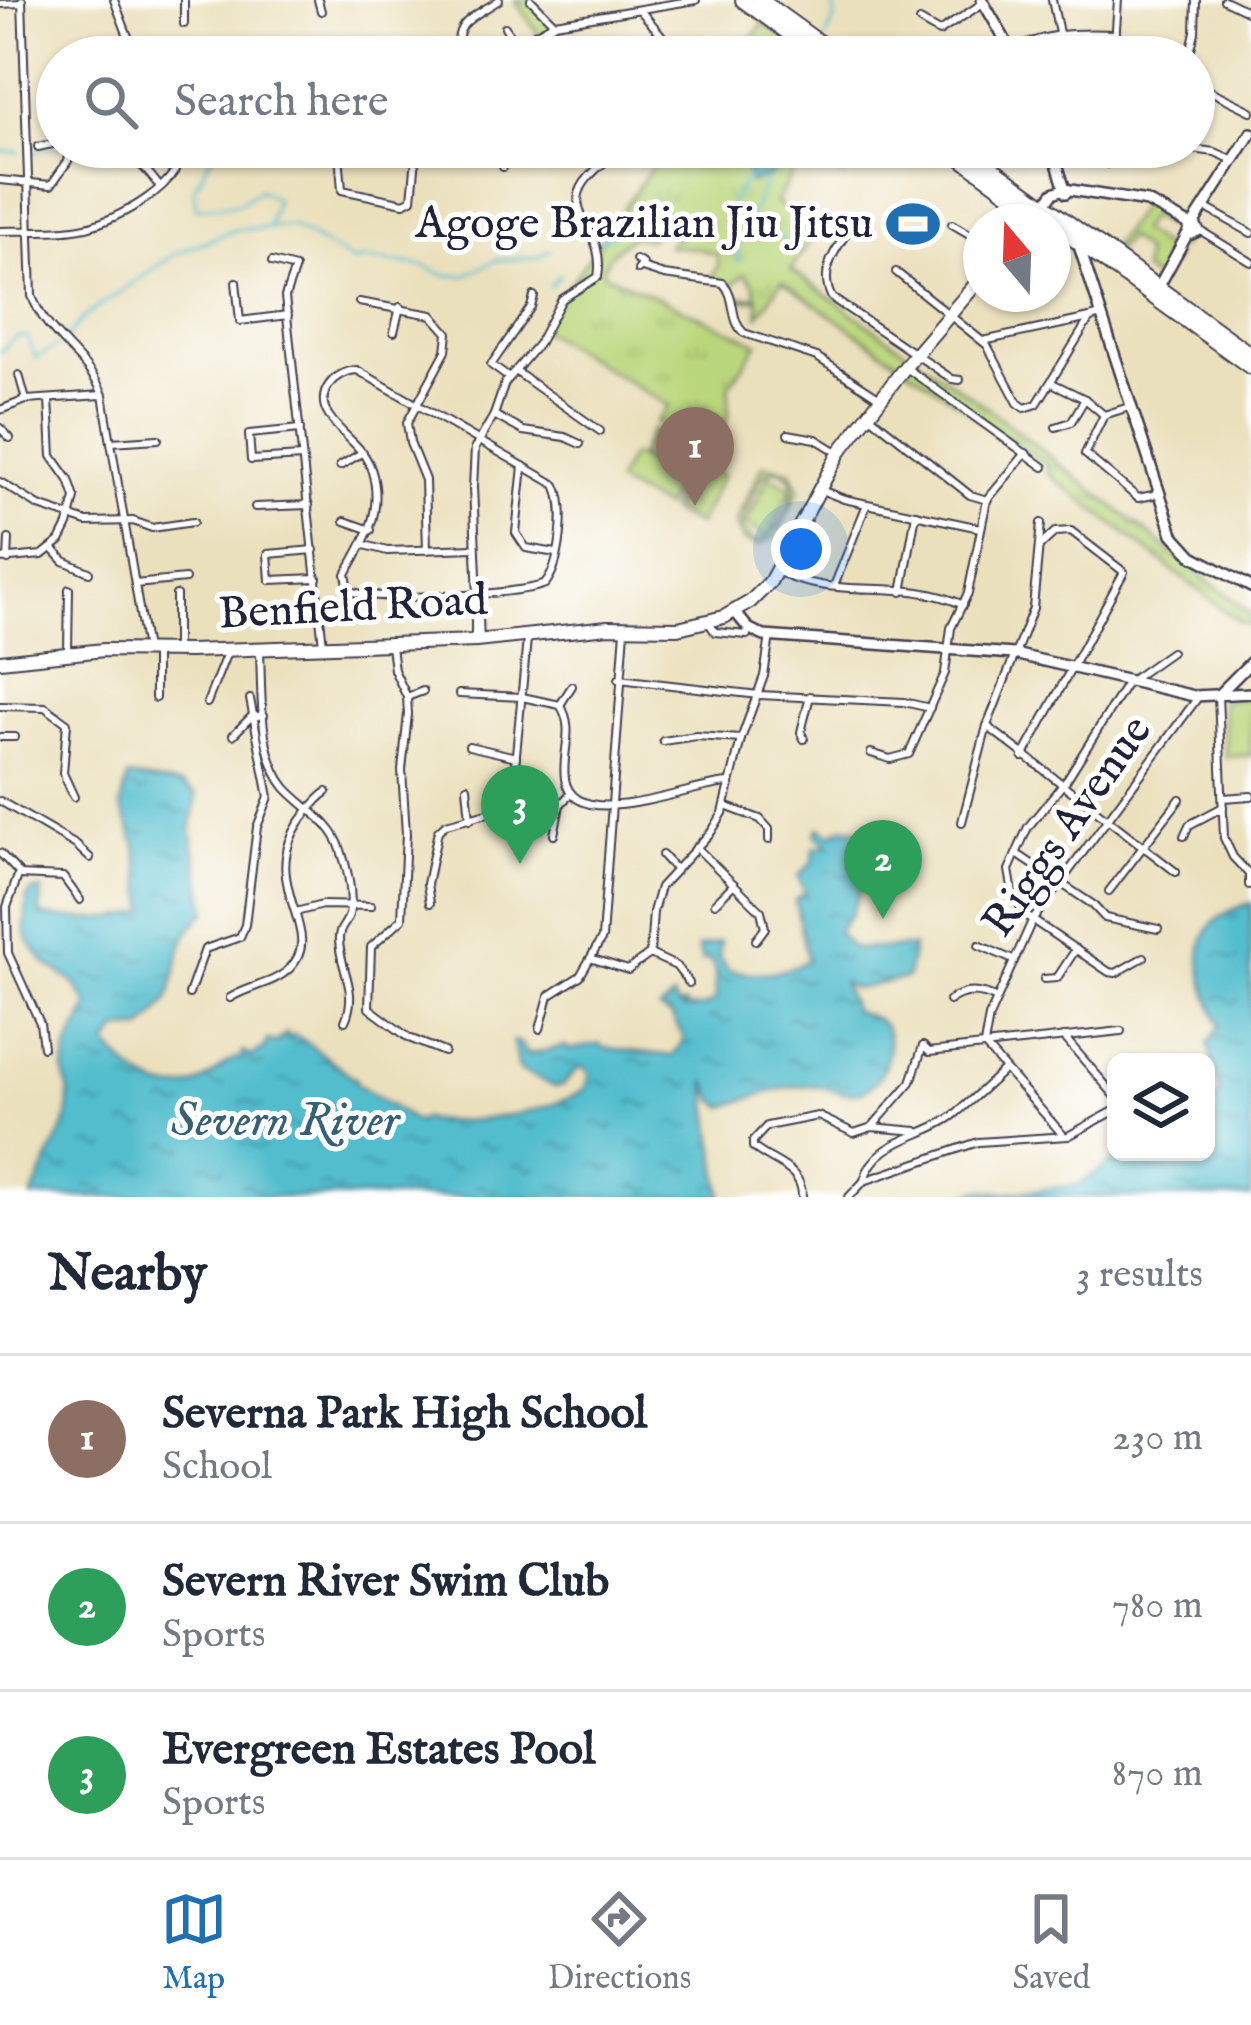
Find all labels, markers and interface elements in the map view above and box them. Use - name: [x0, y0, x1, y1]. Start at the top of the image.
- search box: [36, 36, 1215, 168]
- icon: search: [78, 69, 144, 135]
- text: Search here: [174, 74, 388, 131]
- sports icon: Agoge Brazilian Jiu Jitsu: [884, 195, 942, 253]
- place label: Agoge Brazilian Jiu Jitsu: [414, 196, 873, 253]
- north arrow: [963, 204, 1071, 312]
- pin: 1: [656, 407, 734, 506]
- your location: [771, 519, 831, 579]
- street label: Benfield Road: [217, 572, 490, 643]
- street label: Riggs Avenue: [971, 705, 1165, 949]
- pin: 3: [481, 765, 559, 864]
- pin: 2: [844, 820, 922, 919]
- map controls: [1107, 1053, 1215, 1161]
- button: layers: [1107, 1053, 1215, 1161]
- water label: Severn River: [171, 1092, 402, 1152]
- text: Nearby: [48, 1243, 207, 1308]
- text: 3 results: [1076, 1251, 1203, 1300]
- text: Severna Park High School: [162, 1386, 647, 1443]
- text: 1: [80, 1414, 94, 1463]
- text: 230 m: [1112, 1414, 1203, 1463]
- text: School: [162, 1443, 272, 1492]
- text: Severn River Swim Club: [162, 1554, 609, 1611]
- text: 2: [78, 1582, 96, 1631]
- text: 780 m: [1112, 1582, 1203, 1631]
- text: Sports: [162, 1611, 265, 1660]
- text: Evergreen Estates Pool: [162, 1722, 595, 1779]
- text: 3: [80, 1750, 94, 1799]
- text: 870 m: [1112, 1750, 1203, 1799]
- text: Sports: [162, 1779, 265, 1828]
- tab: Map: [161, 1886, 227, 2000]
- tab: Directions: [548, 1886, 691, 2000]
- tab: Saved: [1012, 1886, 1090, 2000]

